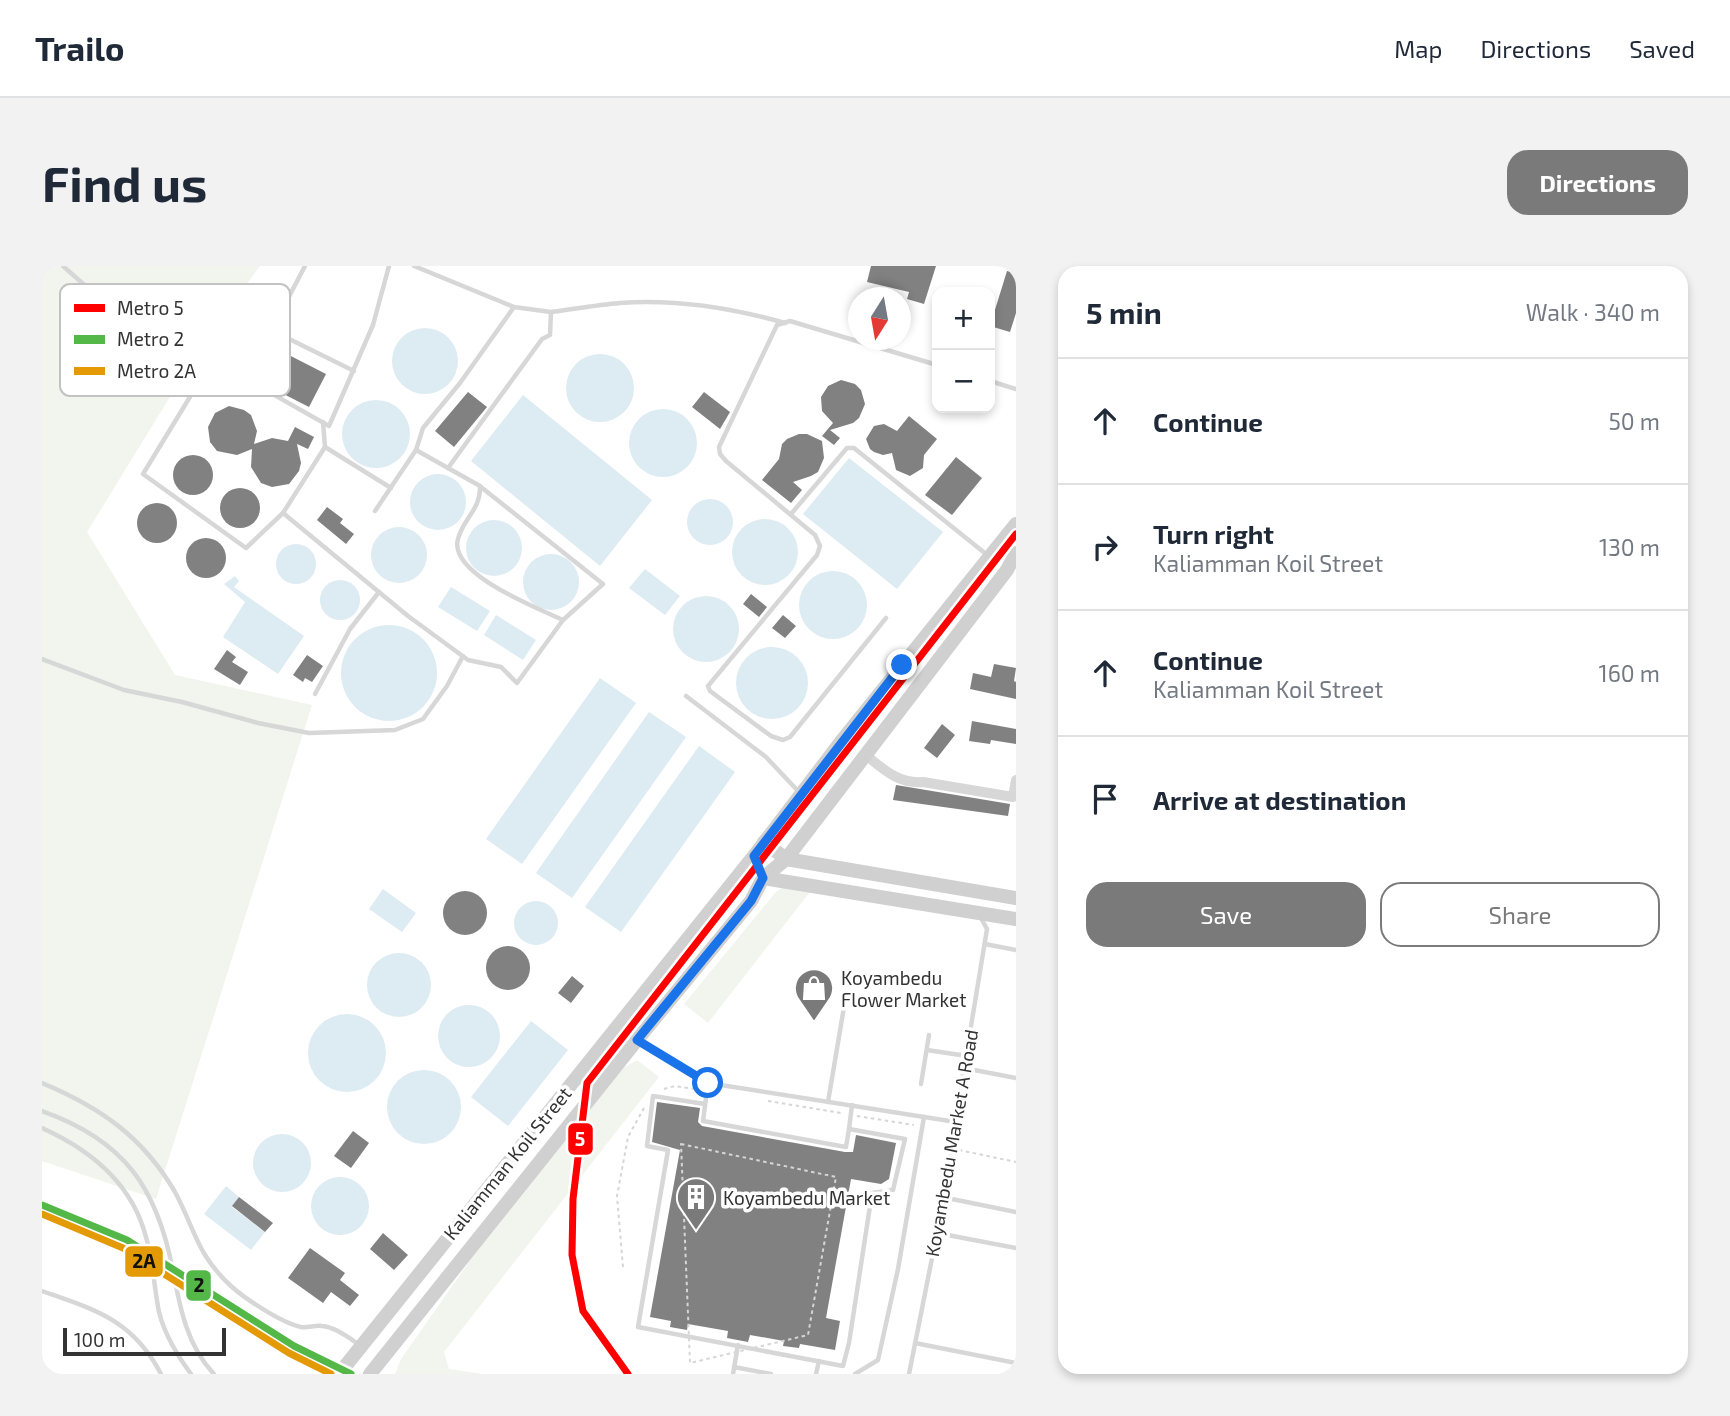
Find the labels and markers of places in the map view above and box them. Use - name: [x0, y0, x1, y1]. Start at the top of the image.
- place label: Koyambedu Flower Market: [841, 966, 966, 1011]
- shop icon: Koyambedu Flower Market: [793, 967, 835, 1022]
- building icon: Koyambedu Market: [675, 1176, 717, 1231]
- place label: Koyambedu Market: [723, 1186, 890, 1209]

